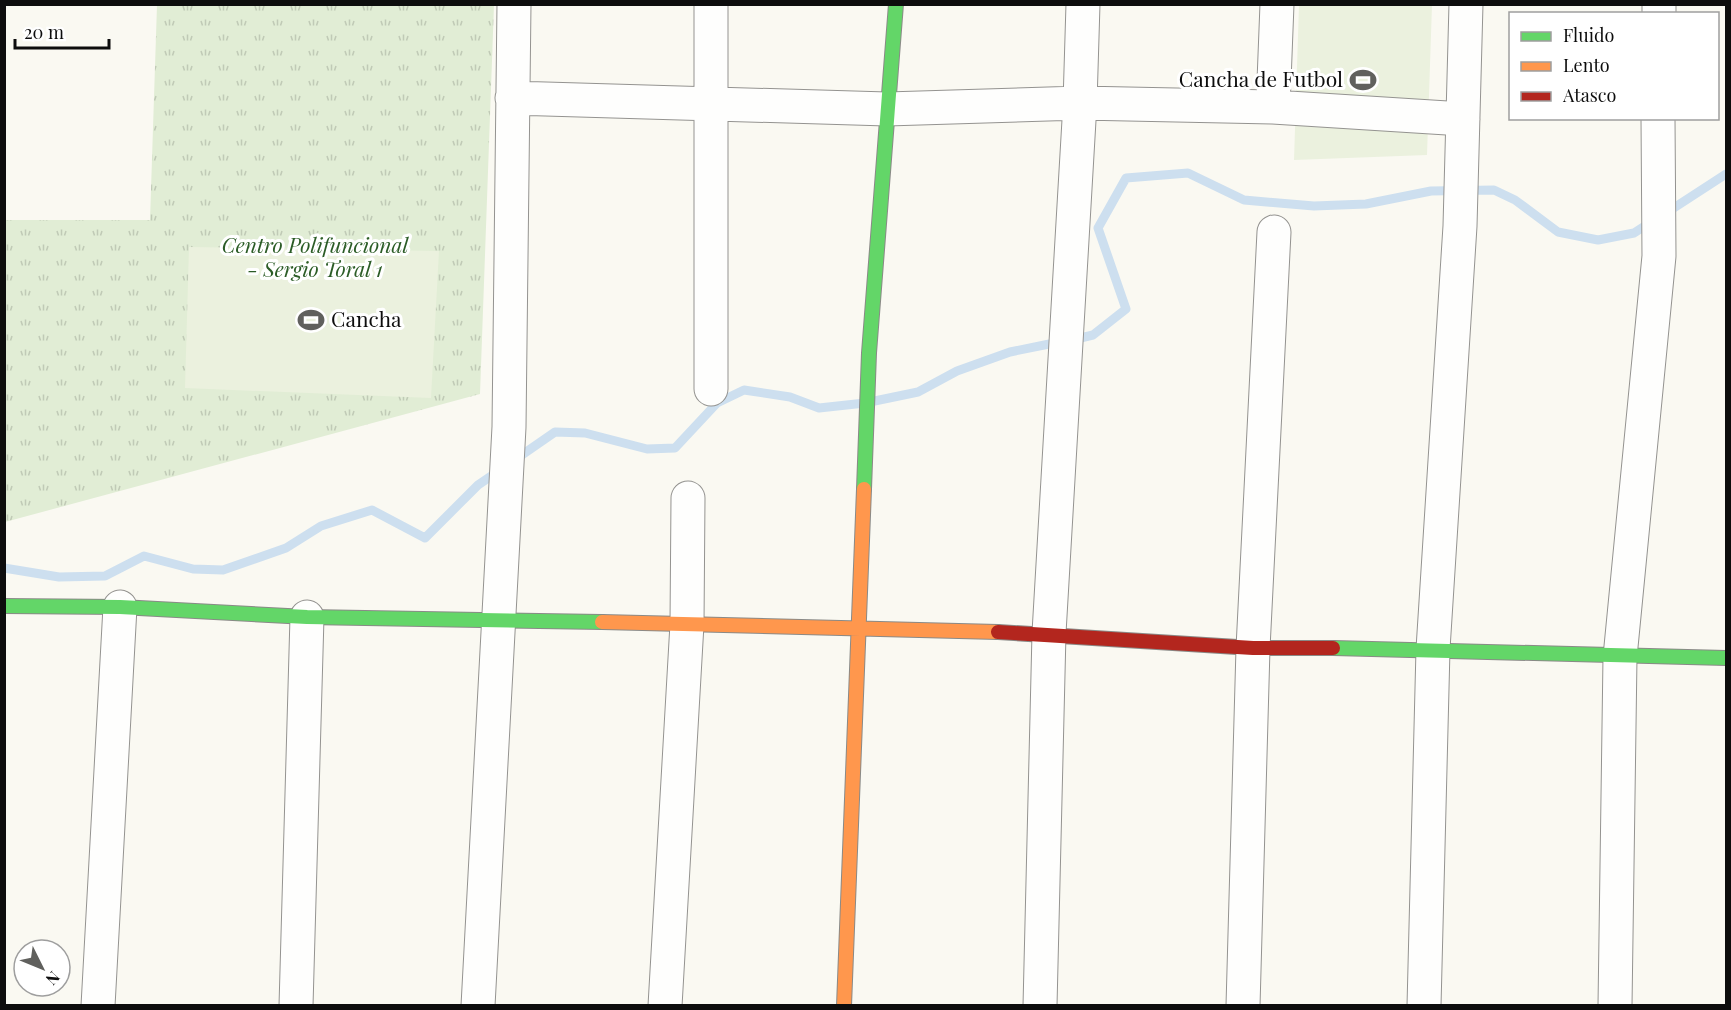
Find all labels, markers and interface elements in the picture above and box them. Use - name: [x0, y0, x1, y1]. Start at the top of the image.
- scale bar: [15, 12, 110, 50]
- legend: [1509, 12, 1719, 120]
- text: 20 m: [24, 20, 64, 44]
- text: Fluido: [1563, 23, 1614, 47]
- text: Lento: [1563, 53, 1610, 77]
- place label: Cancha de Futbol: [1179, 64, 1343, 92]
- sports icon: Cancha de Futbol: [1348, 65, 1378, 95]
- text: Atasco: [1562, 83, 1616, 107]
- park label: Centro Polifuncional - Sergio Toral 1: [222, 230, 409, 282]
- place label: Cancha: [331, 304, 402, 332]
- sports icon: Cancha: [296, 305, 326, 335]
- north arrow: [12, 938, 72, 998]
- text: N: [41, 967, 65, 990]

